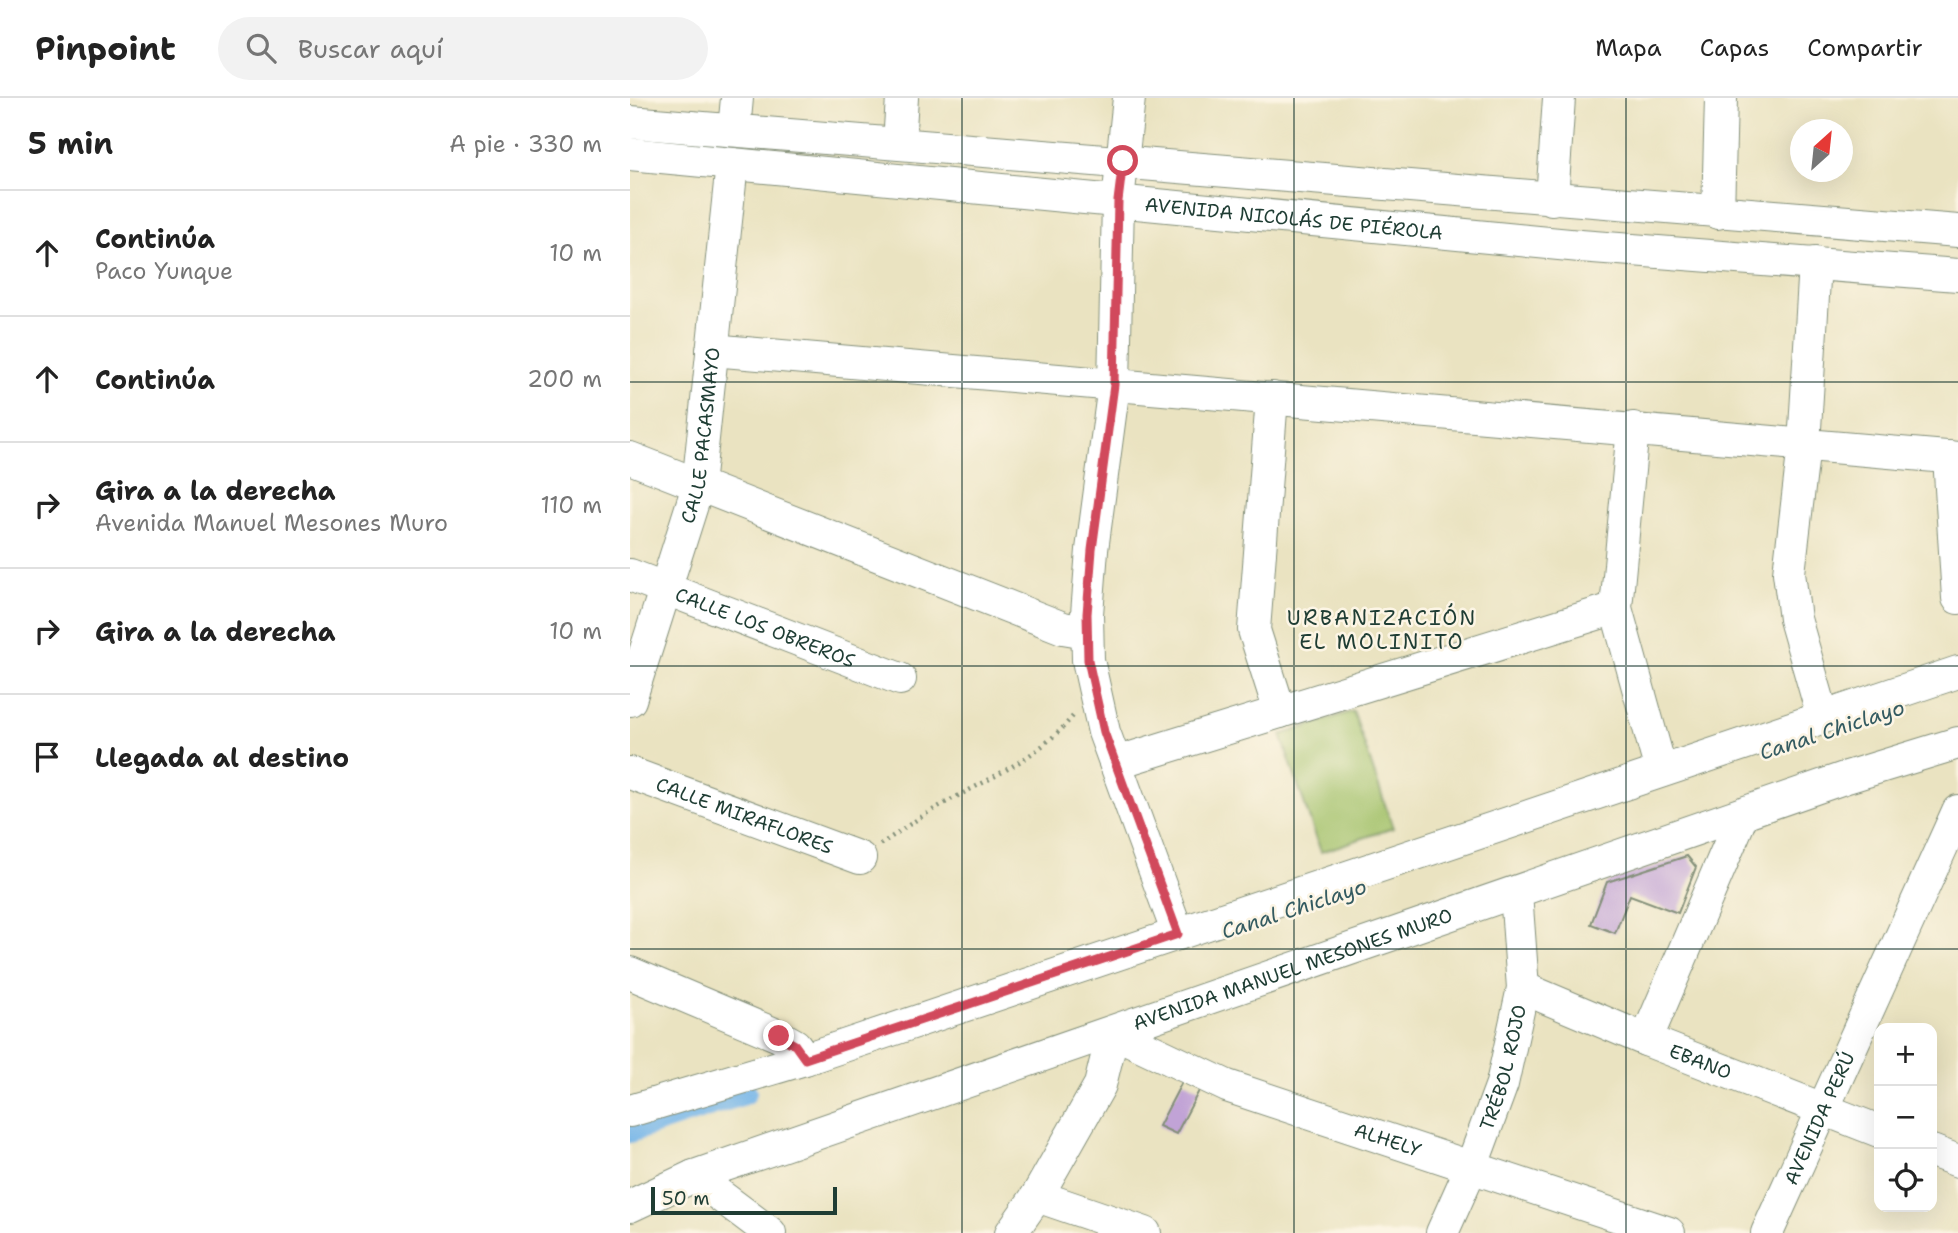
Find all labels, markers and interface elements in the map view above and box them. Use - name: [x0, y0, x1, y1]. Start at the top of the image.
- search box: [218, 17, 708, 80]
- text: Pinpoint: [35, 26, 176, 71]
- icon: search: [242, 29, 280, 67]
- text: Buscar aquí: [298, 31, 443, 66]
- text: Mapa: [1595, 32, 1662, 64]
- text: Capas: [1700, 32, 1769, 64]
- text: Compartir: [1807, 32, 1923, 64]
- north arrow: [1790, 119, 1853, 182]
- text: 5 min: [28, 123, 113, 164]
- text: A pie · 330 m: [449, 129, 602, 159]
- route start: [1107, 145, 1138, 176]
- street label: AVENIDA NICOLÁS DE PIÉROLA: [1144, 191, 1444, 245]
- text: Continúa: [95, 221, 215, 256]
- icon: ahead: [28, 234, 66, 272]
- text: 10 m: [549, 238, 602, 268]
- text: Paco Yunque: [95, 256, 233, 286]
- street label: CALLE PACASMAYO: [674, 346, 725, 526]
- icon: ahead: [28, 360, 66, 398]
- text: Continúa: [95, 362, 215, 397]
- text: 200 m: [527, 364, 602, 394]
- text: Gira a la derecha: [95, 473, 336, 508]
- icon: right: [28, 486, 66, 524]
- text: 110 m: [540, 490, 602, 520]
- text: Avenida Manuel Mesones Muro: [95, 508, 448, 538]
- street label: CALLE LOS OBREROS: [672, 581, 859, 673]
- district label: URBANIZACIÓN EL MOLINITO: [1287, 603, 1477, 656]
- icon: right: [28, 612, 66, 650]
- text: Gira a la derecha: [95, 614, 336, 649]
- text: 10 m: [549, 616, 602, 646]
- water label: Canal Chiclayo: [1756, 693, 1908, 767]
- icon: arrive: [28, 738, 66, 776]
- text: Llegada al destino: [95, 740, 349, 775]
- street label: CALLE MIRAFLORES: [652, 771, 836, 859]
- water label: Canal Chiclayo: [1218, 872, 1370, 946]
- street label: AVENIDA MANUEL MESONES MURO: [1129, 902, 1456, 1036]
- street label: TRÉBOL ROJO: [1474, 1002, 1532, 1134]
- route end: [763, 1020, 794, 1051]
- map controls: [1874, 1023, 1937, 1212]
- button: +: [1874, 1023, 1937, 1086]
- street label: EBANO: [1666, 1038, 1735, 1085]
- street label: AVENIDA PERÚ: [1778, 1047, 1860, 1189]
- button: −: [1874, 1086, 1937, 1149]
- street label: ALHELY: [1351, 1117, 1425, 1162]
- button: locate: [1874, 1149, 1937, 1212]
- scale bar: [651, 1184, 836, 1216]
- text: 50 m: [662, 1186, 710, 1211]

